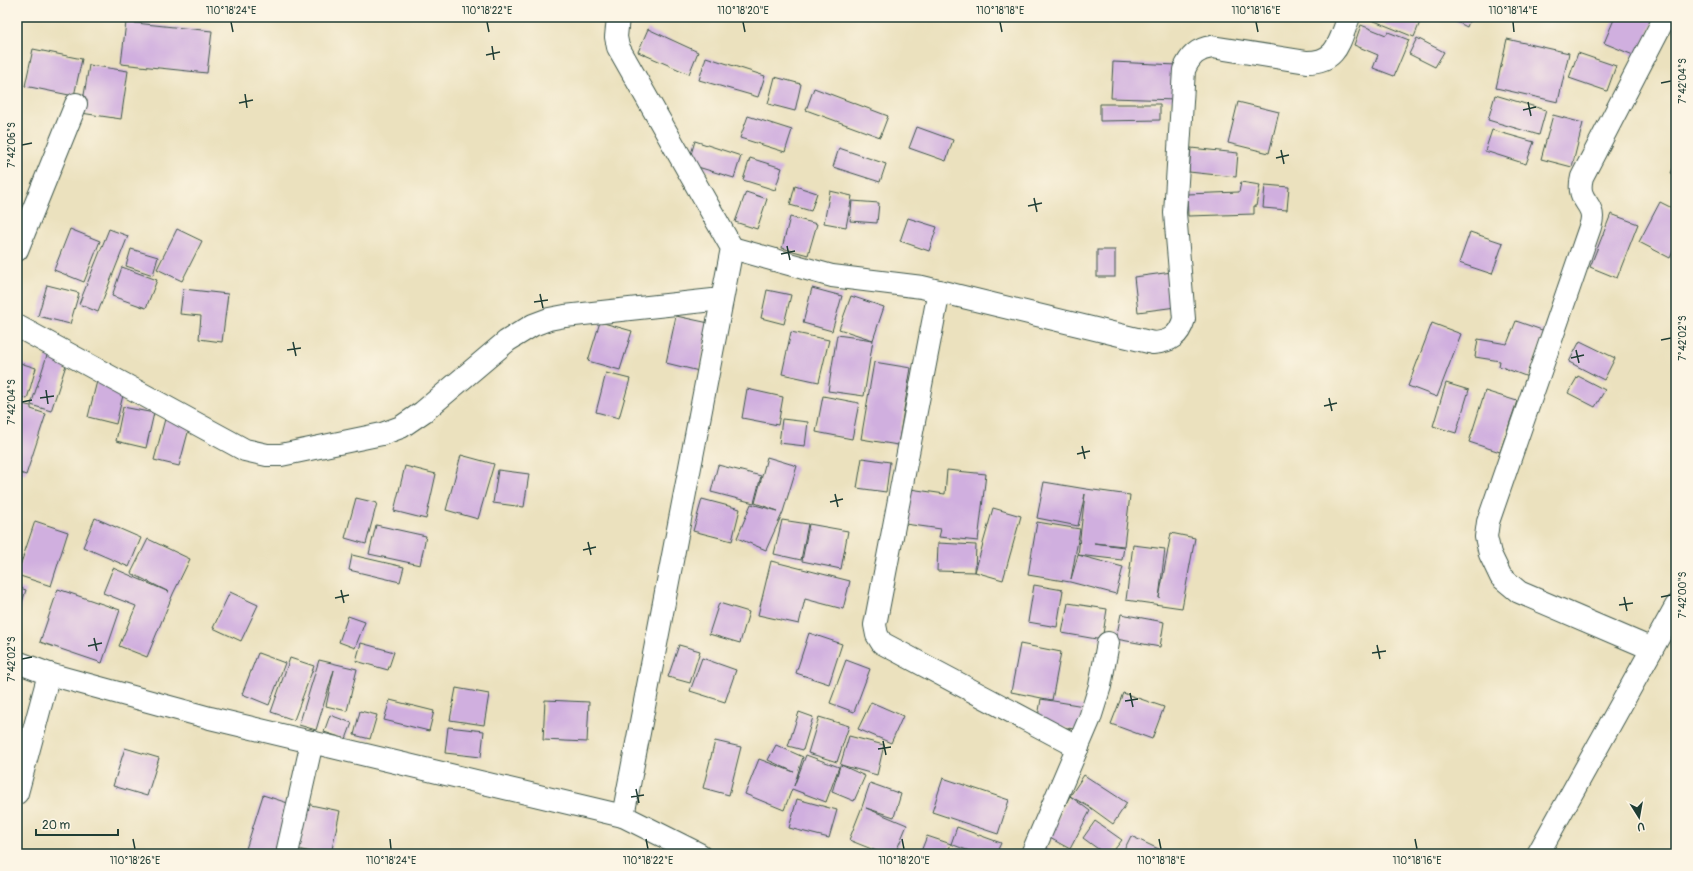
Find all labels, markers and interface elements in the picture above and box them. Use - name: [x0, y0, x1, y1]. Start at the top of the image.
- text: 110°18'24"E: [206, 5, 256, 17]
- text: 110°18'22"E: [462, 5, 512, 17]
- text: 110°18'20"E: [717, 5, 769, 17]
- text: 110°18'18"E: [976, 5, 1024, 17]
- text: 110°18'16"E: [1232, 5, 1280, 17]
- text: 110°18'14"E: [1489, 5, 1537, 17]
- text: 7°42'04"S: [1677, 58, 1689, 104]
- text: 7°42'06"S: [6, 122, 18, 168]
- text: 7°42'02"S: [1677, 315, 1689, 361]
- text: 7°42'04"S: [6, 379, 18, 425]
- text: 7°42'00"S: [1677, 572, 1689, 618]
- text: 7°42'02"S: [6, 636, 18, 682]
- north arrow: [1619, 797, 1659, 837]
- scale bar: [36, 811, 118, 837]
- text: 20 m: [42, 818, 71, 833]
- text: U: [1636, 819, 1646, 833]
- text: 110°18'26"E: [110, 855, 160, 867]
- text: 110°18'24"E: [366, 855, 416, 867]
- text: 110°18'22"E: [623, 855, 673, 867]
- text: 110°18'20"E: [878, 855, 930, 867]
- text: 110°18'18"E: [1137, 855, 1185, 867]
- text: 110°18'16"E: [1393, 855, 1441, 867]

